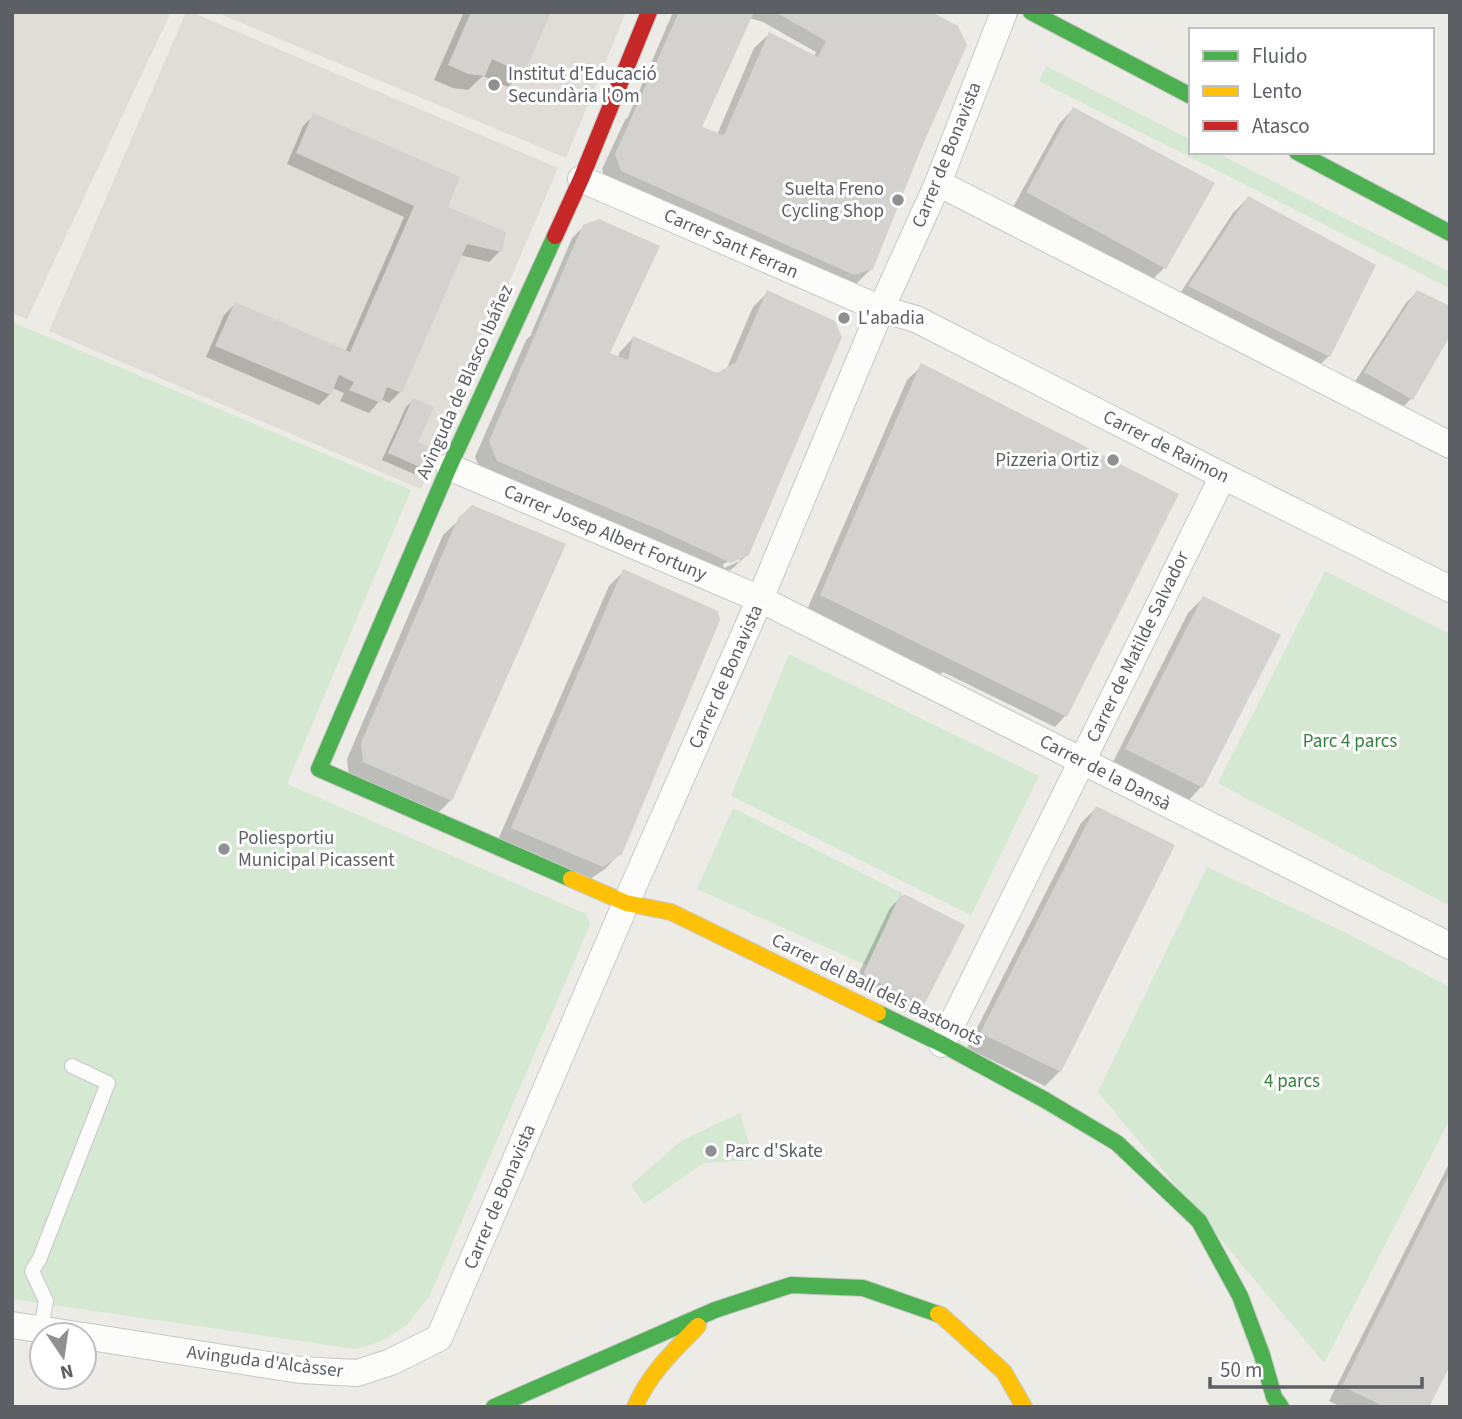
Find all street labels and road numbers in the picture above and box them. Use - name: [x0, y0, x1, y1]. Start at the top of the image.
- street label: Carrer de Bonavista: [905, 78, 989, 232]
- street label: Carrer Sant Ferran: [659, 202, 803, 286]
- street label: Avinguda de Blasco Ibáñez: [410, 280, 520, 484]
- street label: Carrer de Raimon: [1098, 404, 1234, 490]
- street label: Carrer Josep Albert Fortuny: [499, 478, 711, 588]
- street label: Carrer de Matilde Salvador: [1080, 546, 1196, 747]
- street label: Carrer de Bonavista: [682, 601, 770, 753]
- street label: Carrer de la Dansà: [1035, 728, 1175, 818]
- street label: Carrer del Ball dels Bastonots: [767, 927, 987, 1053]
- street label: Carrer de Bonavista: [457, 1120, 543, 1274]
- street label: Avinguda d'Alcàsser: [185, 1339, 345, 1385]

